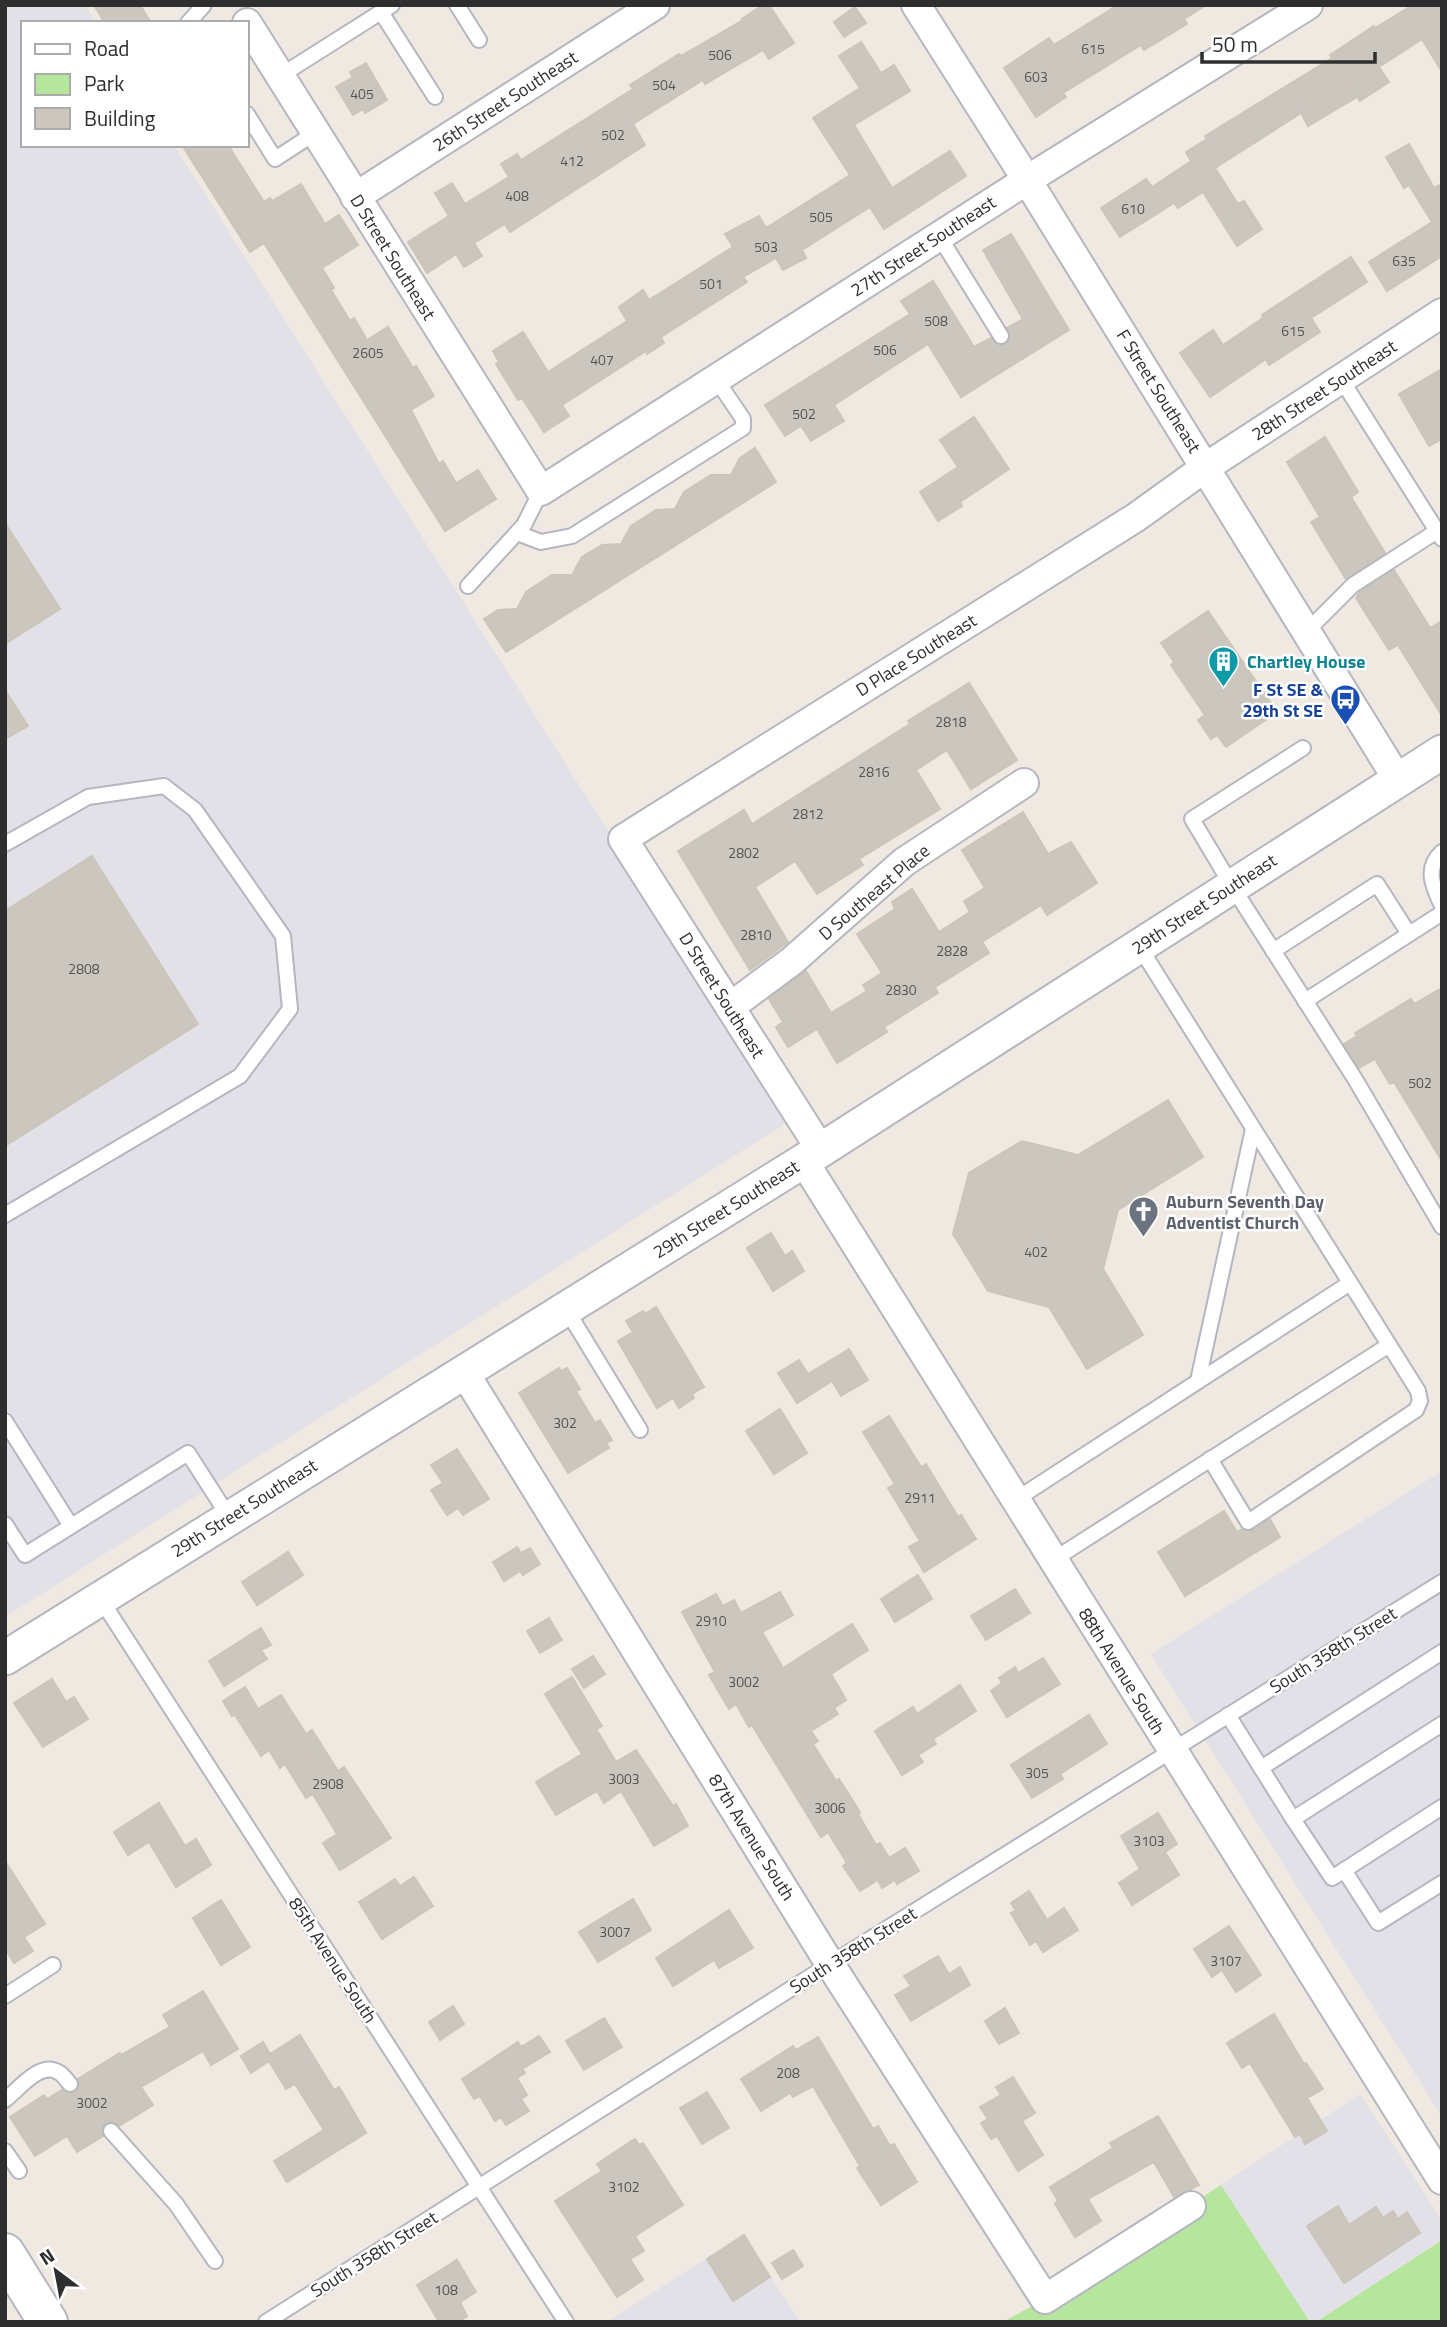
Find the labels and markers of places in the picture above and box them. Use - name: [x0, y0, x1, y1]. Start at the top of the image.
- building icon: Chartley House: [1207, 644, 1241, 688]
- place label: Chartley House: [1247, 648, 1365, 675]
- place label: F St SE & 29th St SE: [1242, 676, 1323, 724]
- bus stop icon: F St SE & 29th St SE: [1329, 682, 1363, 726]
- place label: Auburn Seventh Day Adventist Church: [1166, 1188, 1324, 1236]
- church icon: Auburn Seventh Day Adventist Church: [1126, 1194, 1160, 1238]

